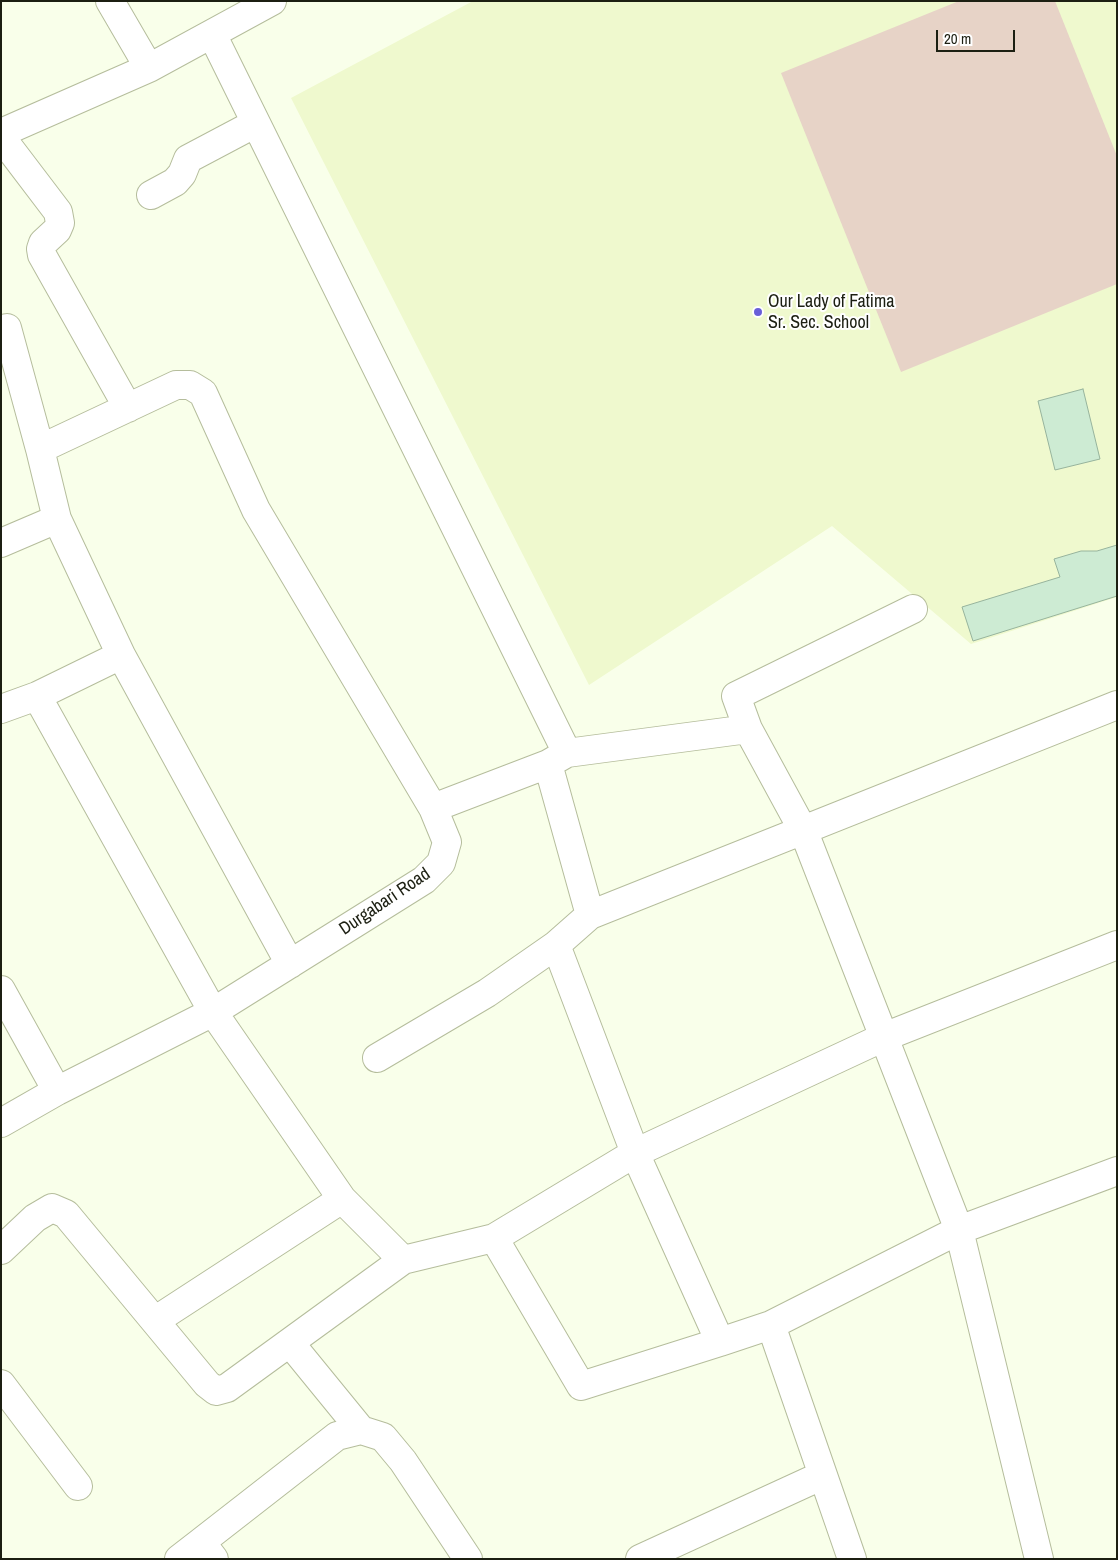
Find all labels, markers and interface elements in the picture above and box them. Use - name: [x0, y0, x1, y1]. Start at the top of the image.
- scale bar: [938, 20, 1017, 52]
- text: 20 m: [944, 28, 971, 49]
- place label: Our Lady of Fatima Sr. Sec. School: [768, 291, 894, 334]
- marker: Our Lady of Fatima Sr. Sec. School: [752, 306, 764, 318]
- street label: Durgabari Road: [335, 864, 435, 940]

